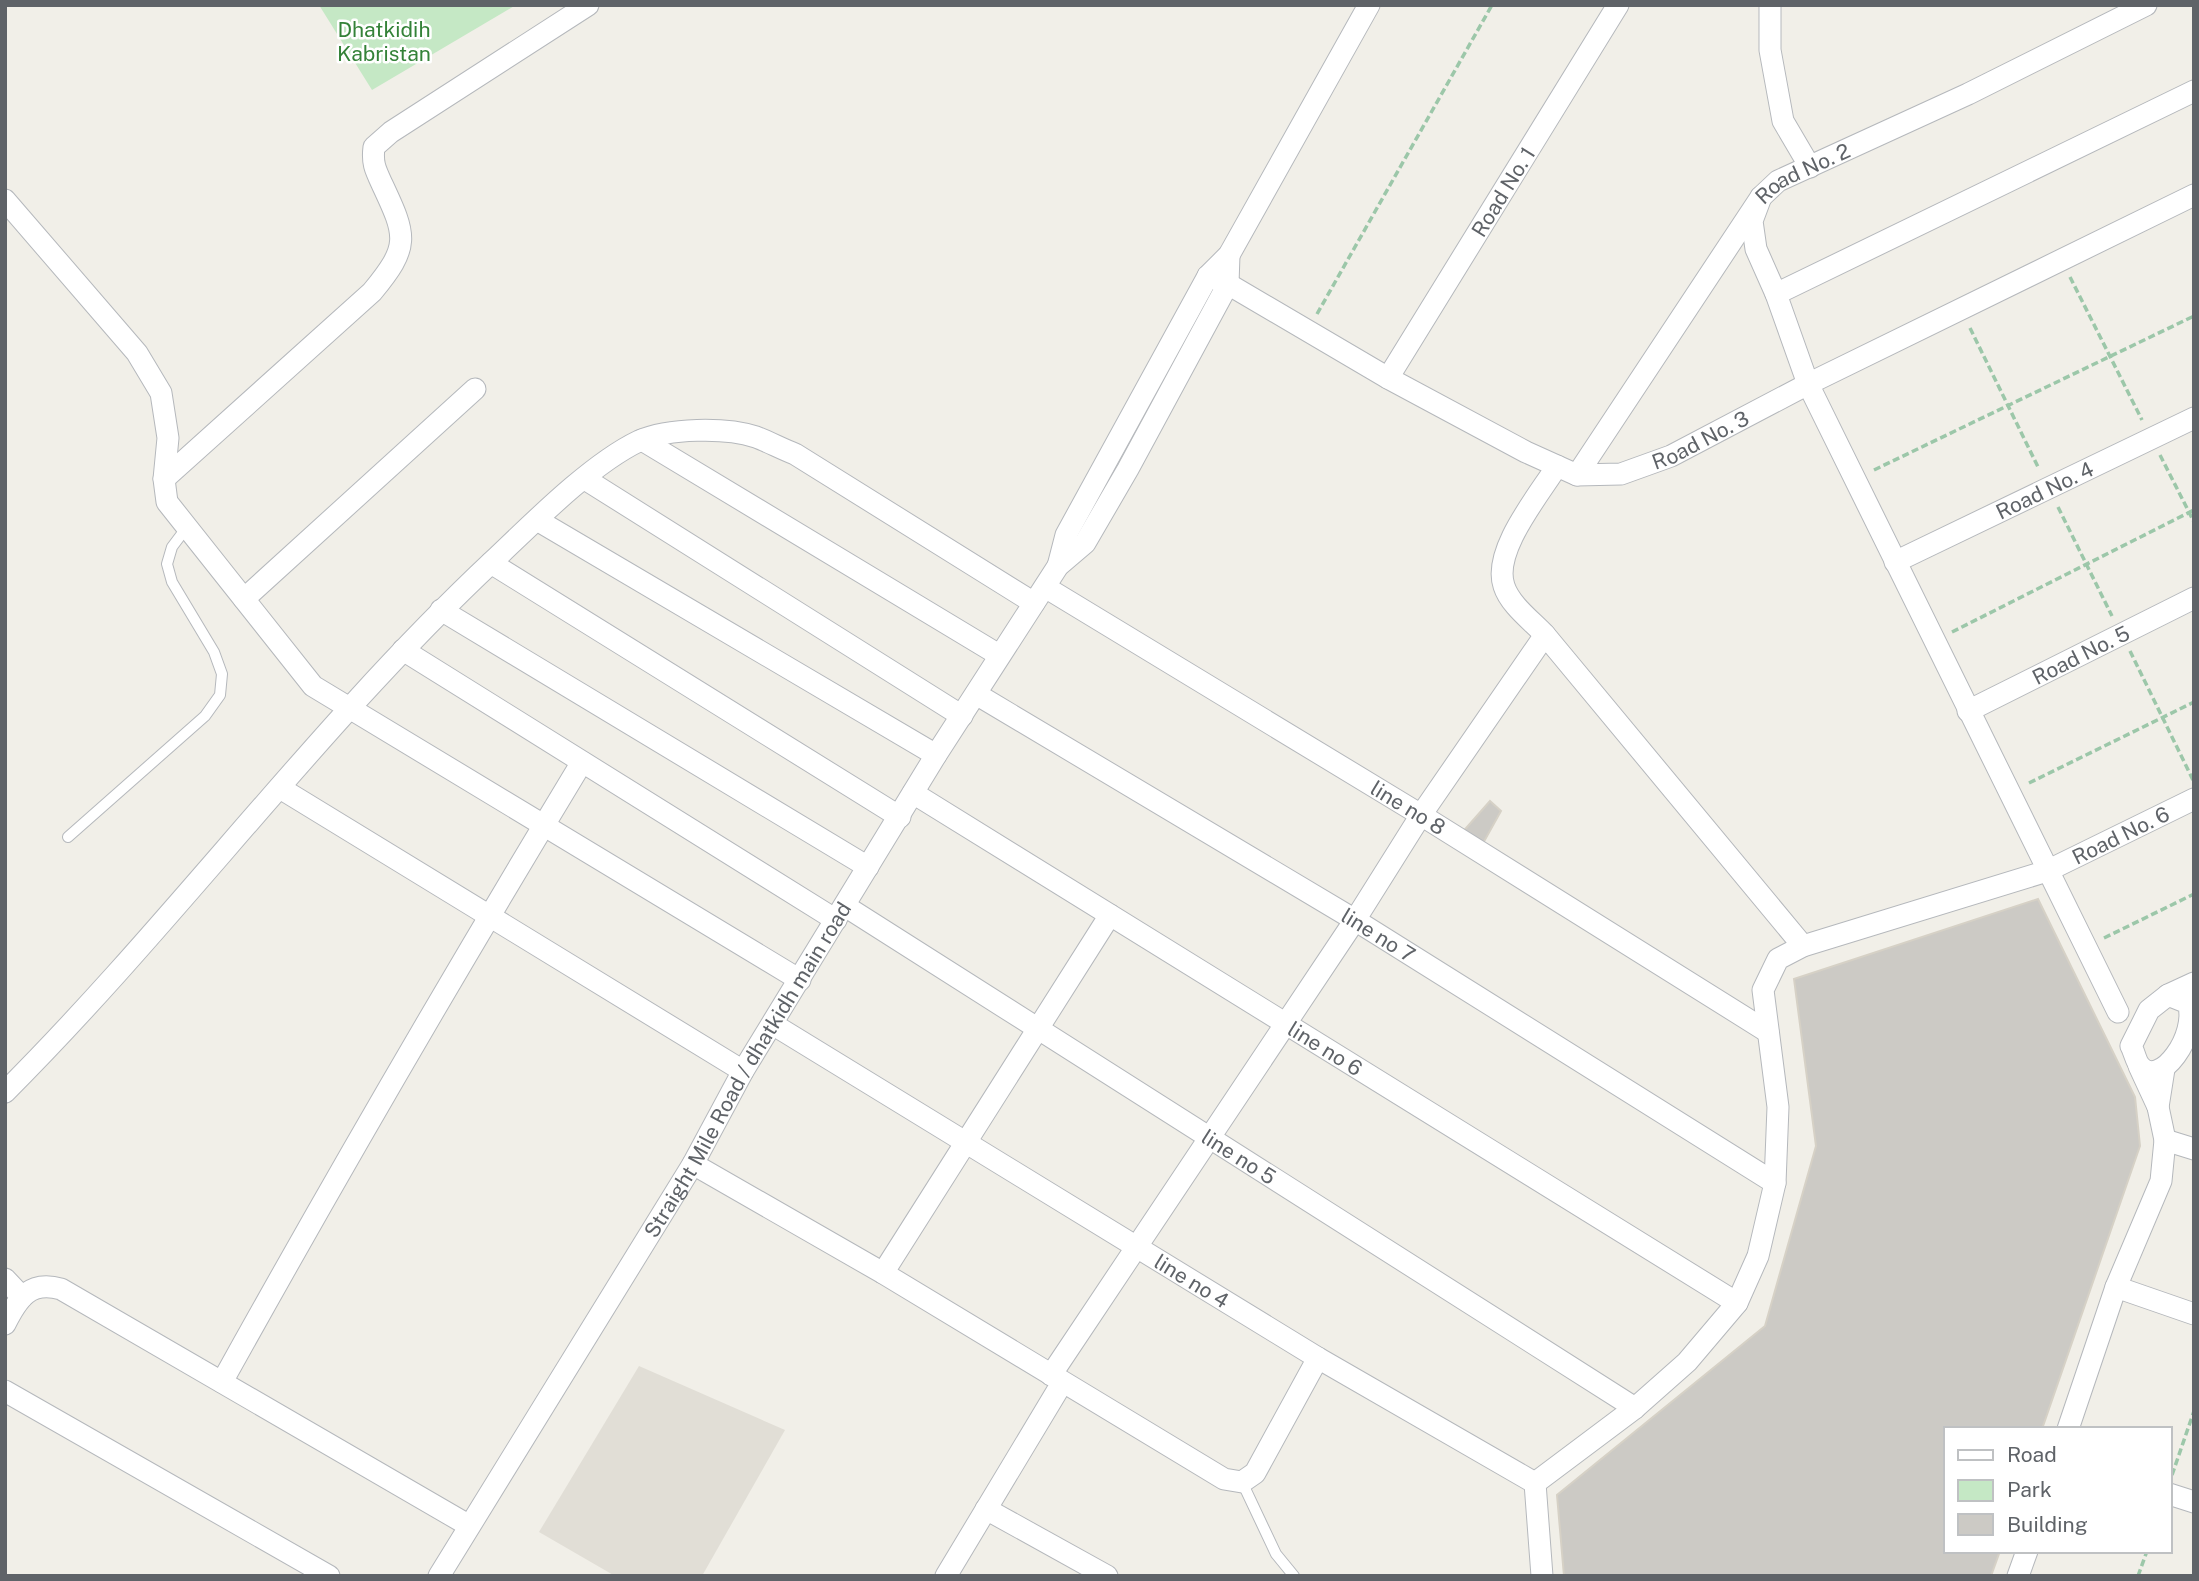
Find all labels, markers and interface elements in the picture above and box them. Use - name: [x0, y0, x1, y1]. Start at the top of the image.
- park label: Dhatkidih Kabristan: [337, 17, 431, 66]
- street label: Road No. 2: [1750, 137, 1854, 209]
- street label: Road No. 1: [1466, 142, 1540, 241]
- street label: Road No. 3: [1648, 405, 1753, 474]
- street label: Road No. 4: [1992, 456, 2097, 524]
- street label: Road No. 5: [2028, 620, 2134, 689]
- street label: line no 8: [1366, 775, 1450, 840]
- street label: Road No. 6: [2068, 801, 2173, 869]
- street label: Straight Mile Road / dhatkidh main road: [638, 897, 856, 1242]
- street label: line no 7: [1337, 902, 1420, 967]
- street label: line no 6: [1284, 1016, 1367, 1081]
- street label: line no 5: [1197, 1124, 1281, 1189]
- street label: line no 4: [1150, 1249, 1234, 1313]
- legend: [1944, 1427, 2171, 1553]
- text: Road: [2007, 1442, 2057, 1467]
- text: Park: [2007, 1477, 2052, 1502]
- text: Building: [2007, 1512, 2088, 1537]

